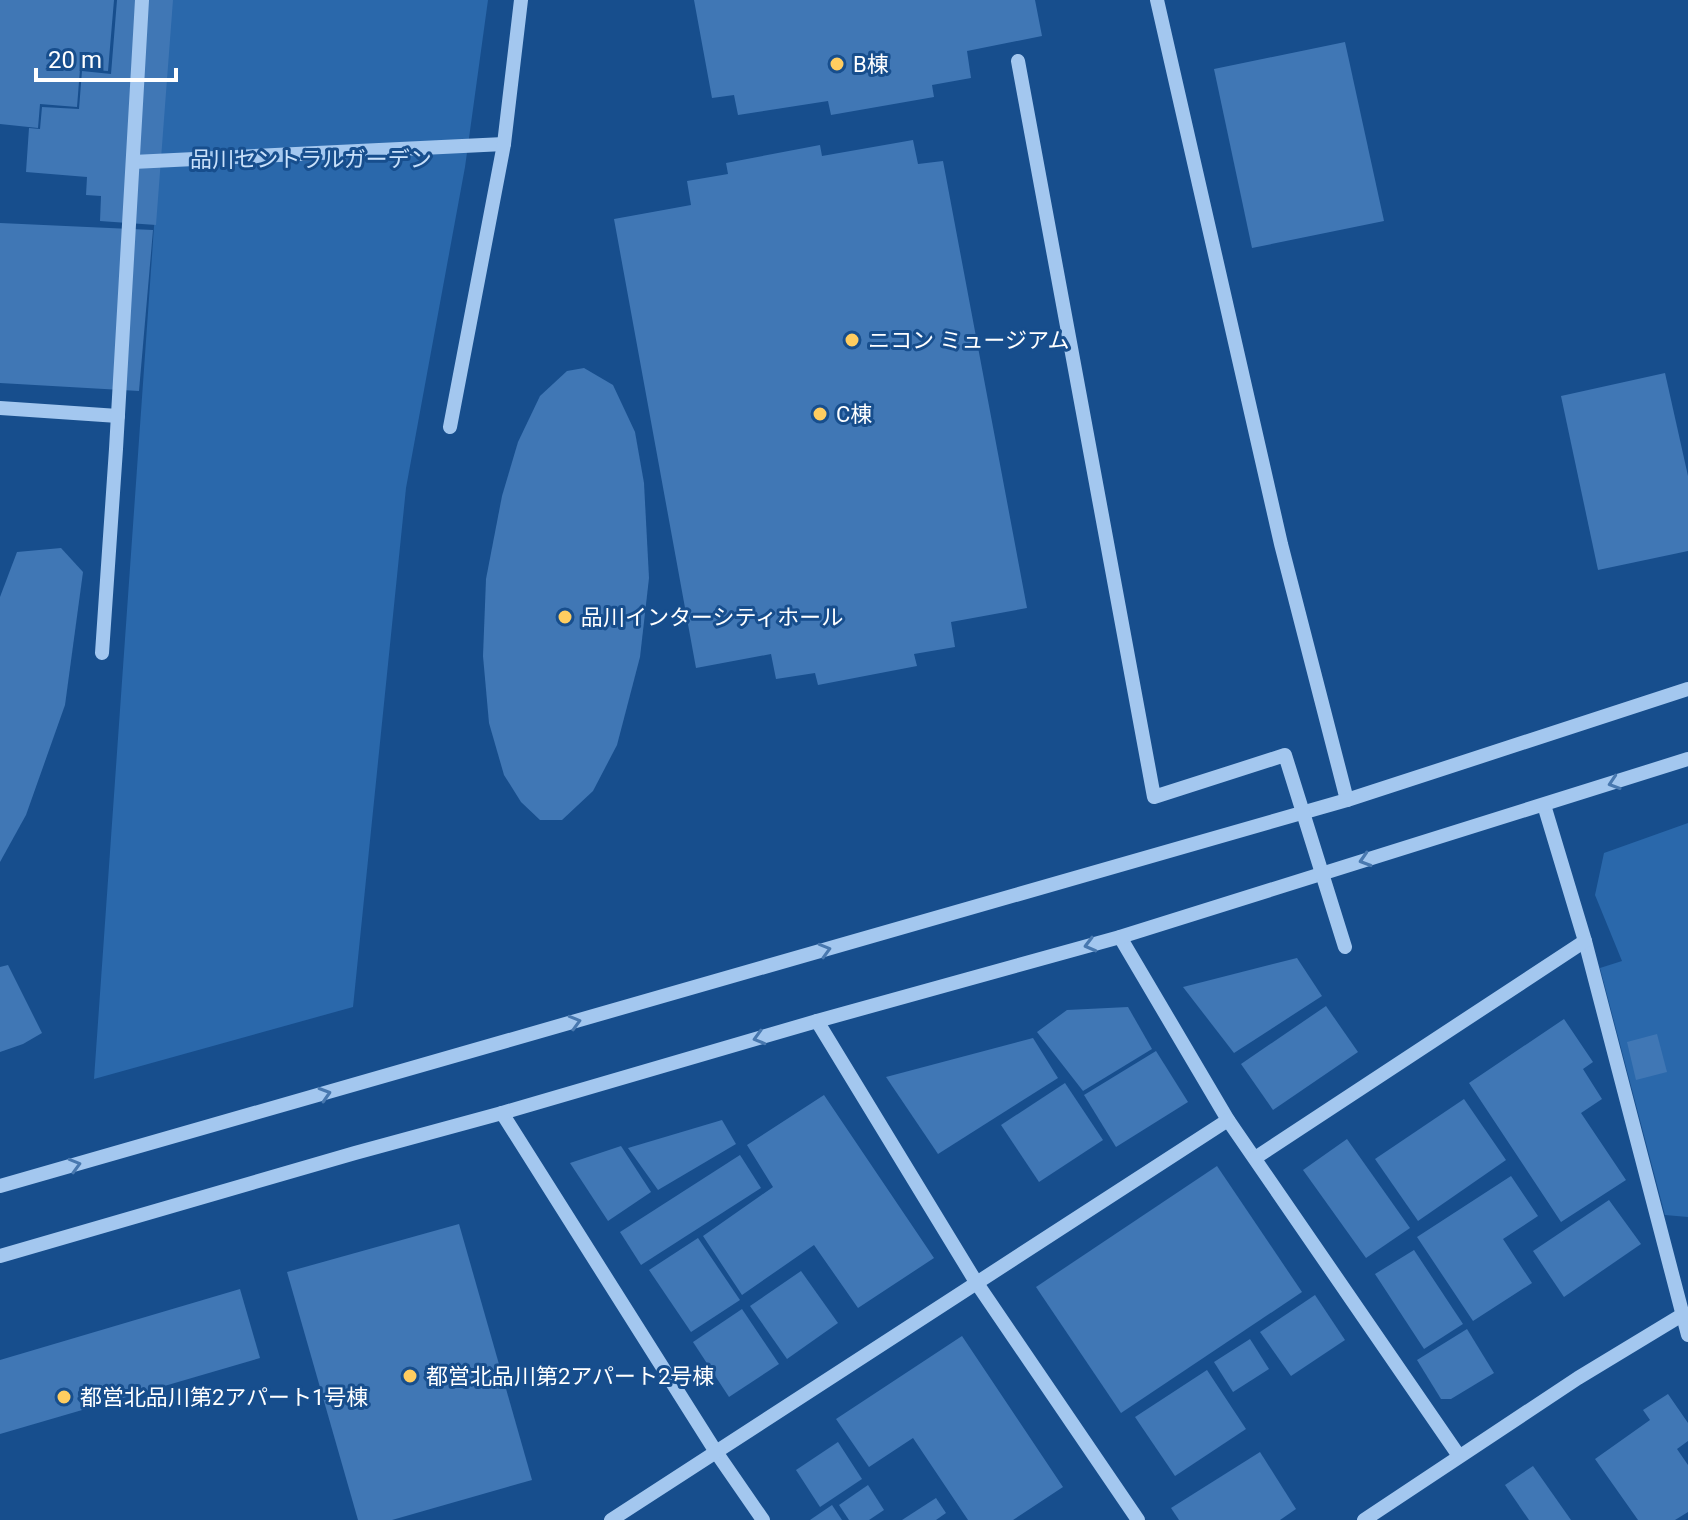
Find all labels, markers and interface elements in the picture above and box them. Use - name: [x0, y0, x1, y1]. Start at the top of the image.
- scale bar: [36, 32, 176, 82]
- text: 20 m: [48, 46, 102, 74]
- place label: B棟: [853, 52, 889, 77]
- marker: B棟: [828, 55, 846, 73]
- park label: 品川セントラルガーデン: [190, 147, 432, 172]
- place label: ニコン ミュージアム: [868, 328, 1069, 353]
- marker: ニコン ミュージアム: [843, 331, 861, 349]
- place label: C棟: [836, 402, 872, 427]
- marker: C棟: [811, 405, 829, 423]
- place label: 品川インターシティホール: [581, 605, 843, 630]
- marker: 品川インターシティホール: [556, 608, 574, 626]
- one-way arrow: [1607, 774, 1621, 790]
- one-way arrow: [1359, 851, 1373, 867]
- one-way arrow: [1084, 936, 1098, 952]
- one-way arrow: [817, 943, 831, 959]
- one-way arrow: [567, 1015, 581, 1031]
- one-way arrow: [752, 1029, 766, 1045]
- one-way arrow: [318, 1087, 332, 1103]
- one-way arrow: [68, 1158, 81, 1174]
- place label: 都営北品川第2アパート2号棟: [426, 1364, 714, 1389]
- marker: 都営北品川第2アパート2号棟: [401, 1367, 419, 1385]
- place label: 都営北品川第2アパート1号棟: [80, 1385, 368, 1410]
- marker: 都営北品川第2アパート1号棟: [55, 1388, 73, 1406]

